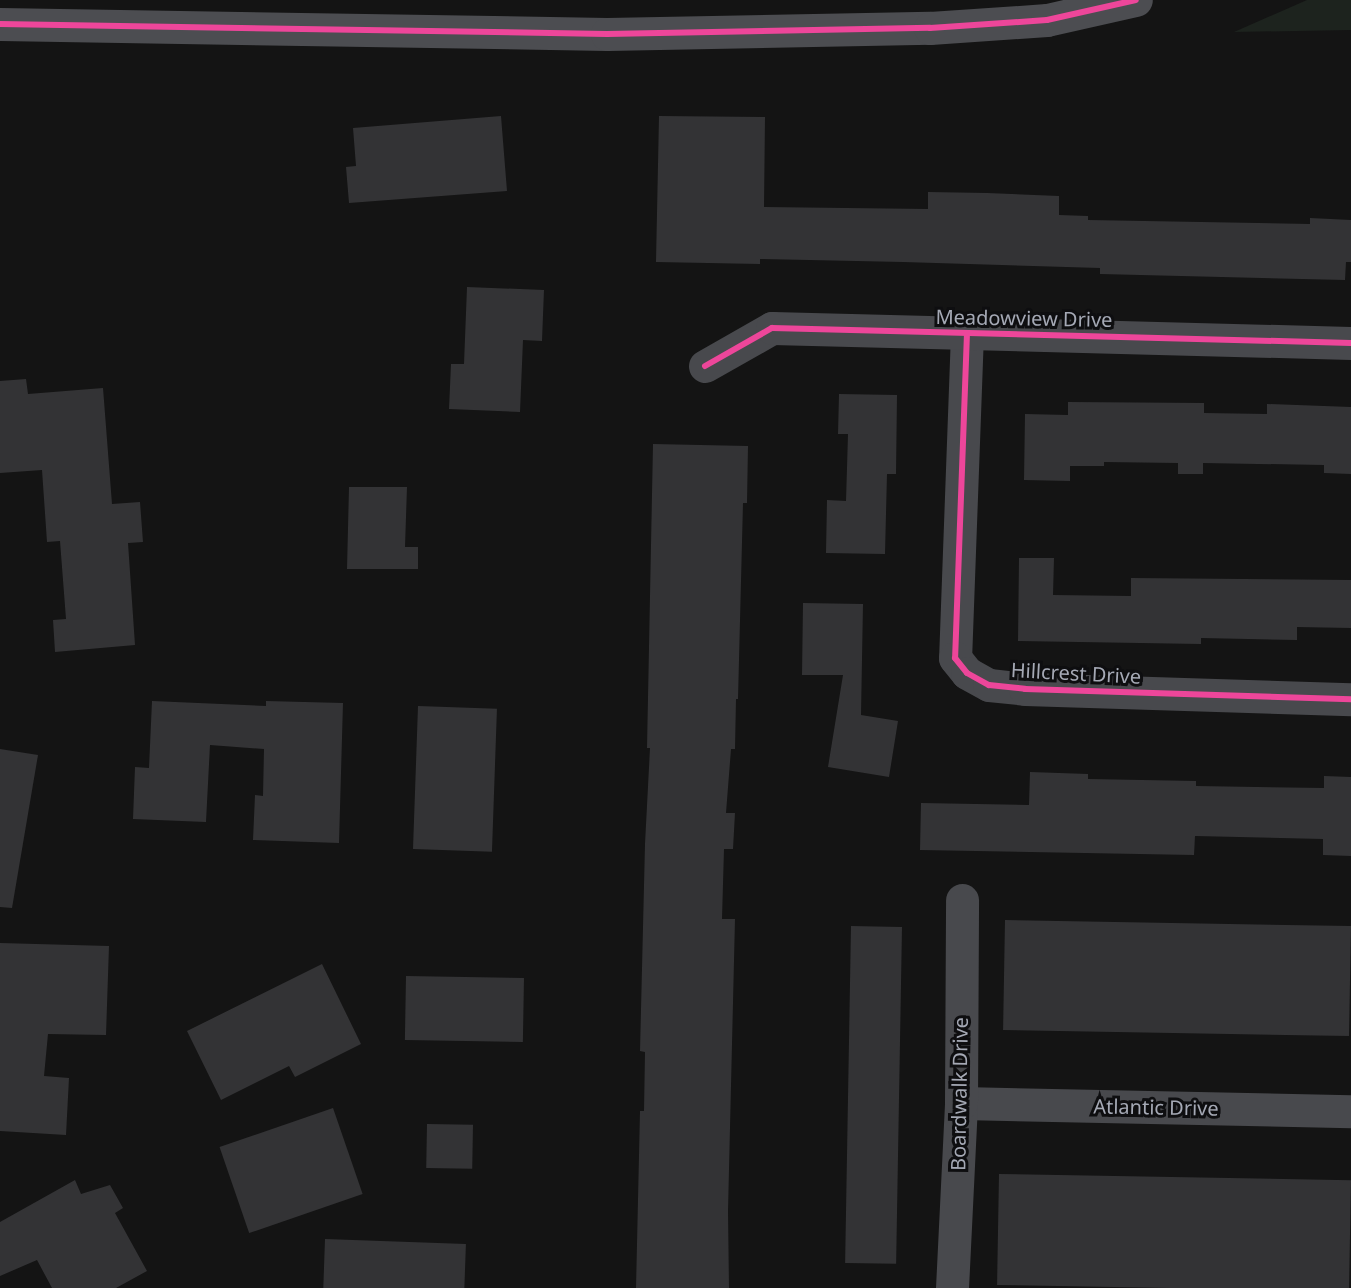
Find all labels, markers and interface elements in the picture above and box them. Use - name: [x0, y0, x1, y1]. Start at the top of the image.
- street label: Meadowview Drive: [935, 304, 1113, 332]
- street label: Hillcrest Drive: [1010, 658, 1142, 688]
- street label: Boardwalk Drive: [946, 1017, 972, 1171]
- street label: Atlantic Drive: [1093, 1094, 1219, 1120]

